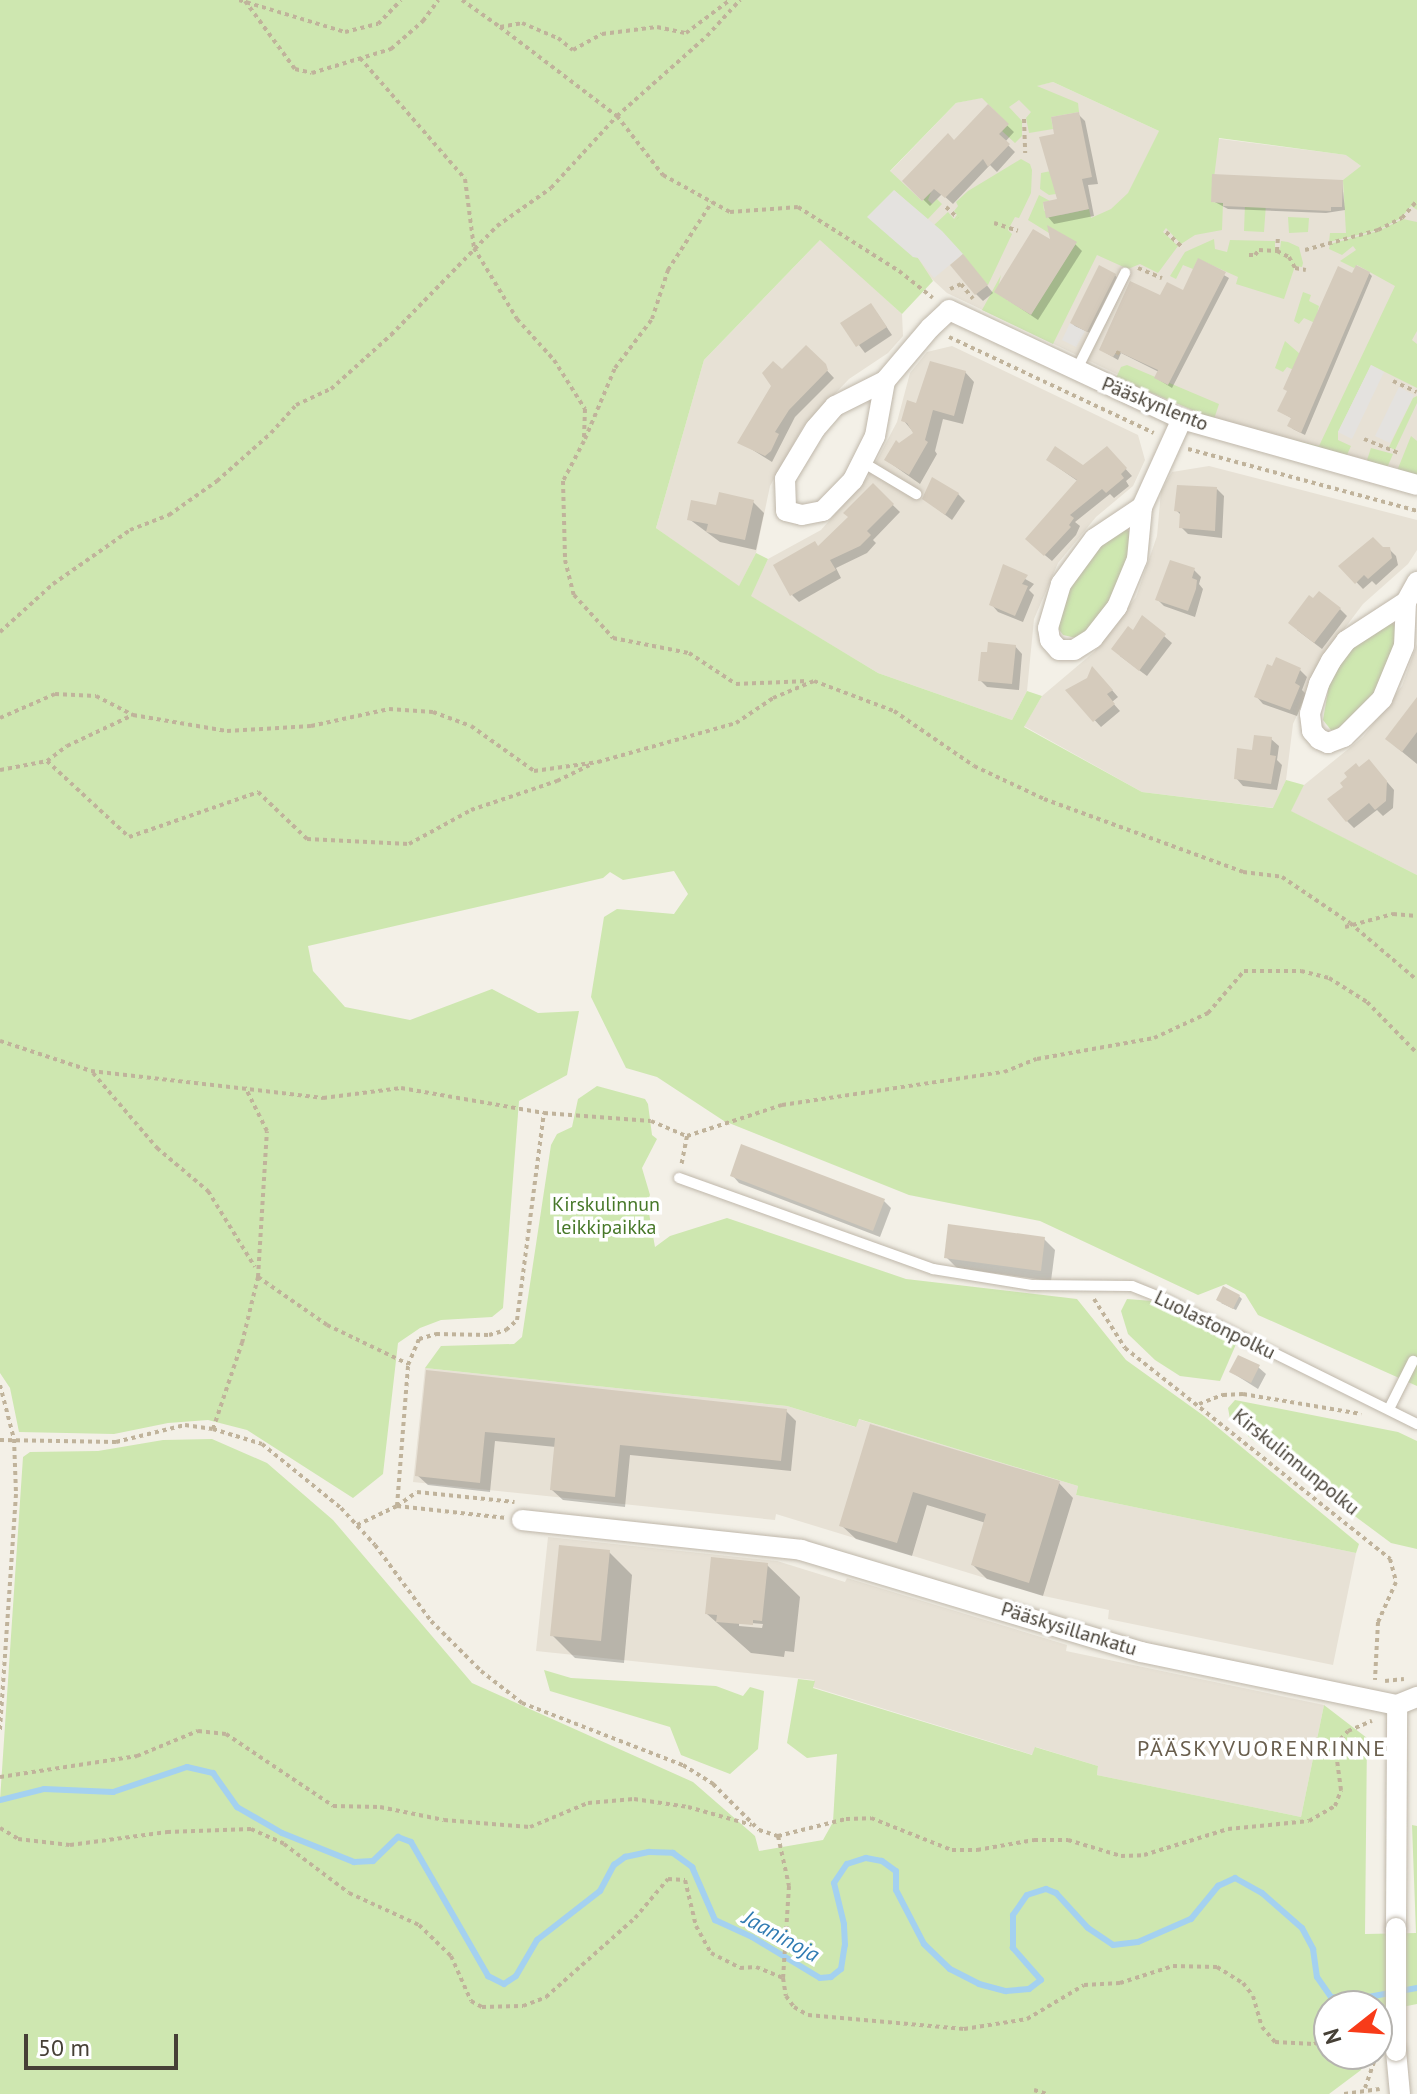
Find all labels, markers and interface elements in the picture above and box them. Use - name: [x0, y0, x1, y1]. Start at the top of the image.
- street label: Pääskynlento: [1098, 372, 1212, 436]
- park label: Kirskulinnun leikkipaikka: [552, 1193, 660, 1240]
- street label: Luolastonpolku: [1151, 1285, 1279, 1365]
- street label: Kirskulinnunpolku: [1228, 1404, 1364, 1520]
- street label: Pääskysillankatu: [998, 1597, 1140, 1661]
- district label: PÄÄSKYVUORENRINNE: [1137, 1736, 1387, 1762]
- water label: Jaaninoja: [738, 1904, 824, 1968]
- north arrow: [1313, 1990, 1393, 2070]
- scale bar: [28, 2018, 182, 2068]
- text: N: [1316, 2025, 1347, 2047]
- text: 50 m: [38, 2032, 90, 2063]

